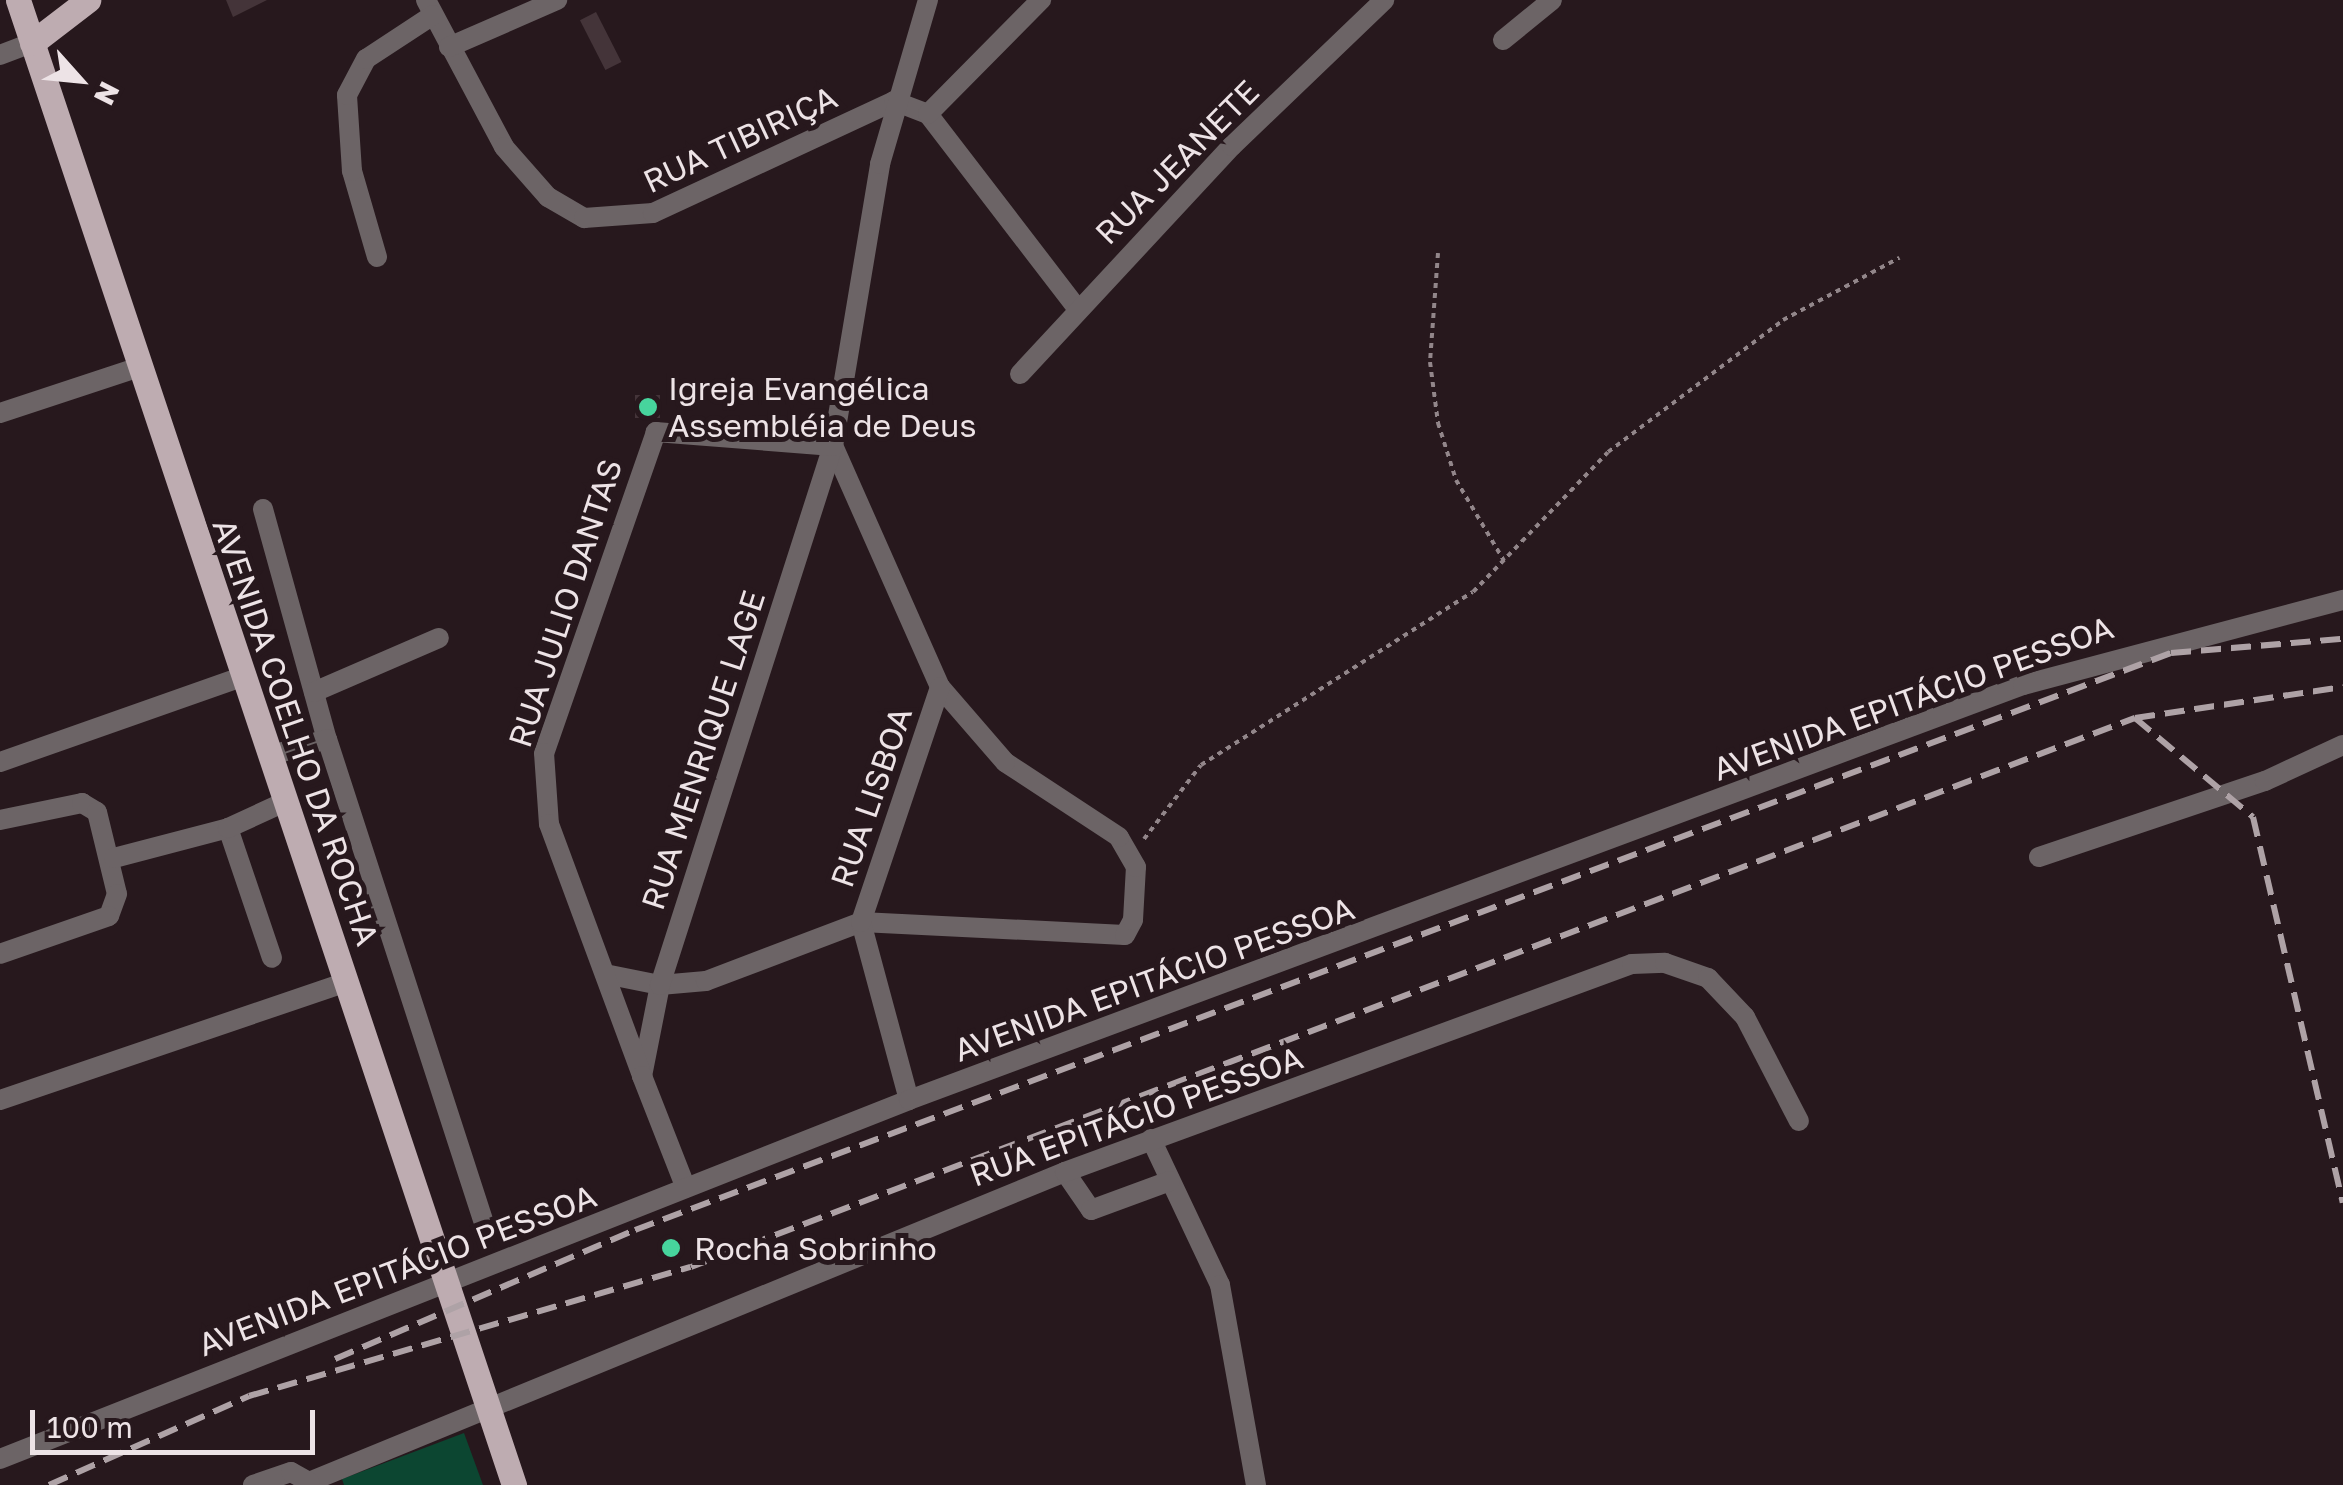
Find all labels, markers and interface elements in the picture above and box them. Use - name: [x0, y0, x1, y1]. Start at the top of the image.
- north arrow: [30, 30, 130, 130]
- street label: RUA JEANETE: [1087, 72, 1267, 252]
- text: N: [88, 77, 127, 111]
- street label: RUA TIBIRIÇA: [637, 77, 843, 201]
- place label: Igreja Evangélica Assembléia de Deus: [668, 370, 976, 445]
- marker: Igreja Evangélica Assembléia de Deus: [637, 396, 659, 418]
- street label: RUA JULIO DANTAS: [500, 454, 630, 752]
- street label: AVENIDA COELHO DA ROCHA: [205, 514, 387, 950]
- street label: RUA MENRIQUE LAGE: [633, 586, 773, 914]
- street label: AVENIDA EPITÁCIO PESSOA: [1708, 608, 2118, 788]
- street label: RUA LISBOA: [822, 702, 920, 892]
- street label: AVENIDA EPITÁCIO PESSOA: [949, 889, 1359, 1069]
- street label: RUA EPITÁCIO PESSOA: [964, 1038, 1308, 1194]
- street label: AVENIDA EPITÁCIO PESSOA: [193, 1176, 601, 1364]
- place label: Rocha Sobrinho: [694, 1229, 937, 1267]
- marker: Rocha Sobrinho: [658, 1235, 684, 1261]
- scale bar: [35, 1390, 320, 1452]
- text: 100 m: [47, 1409, 133, 1445]

